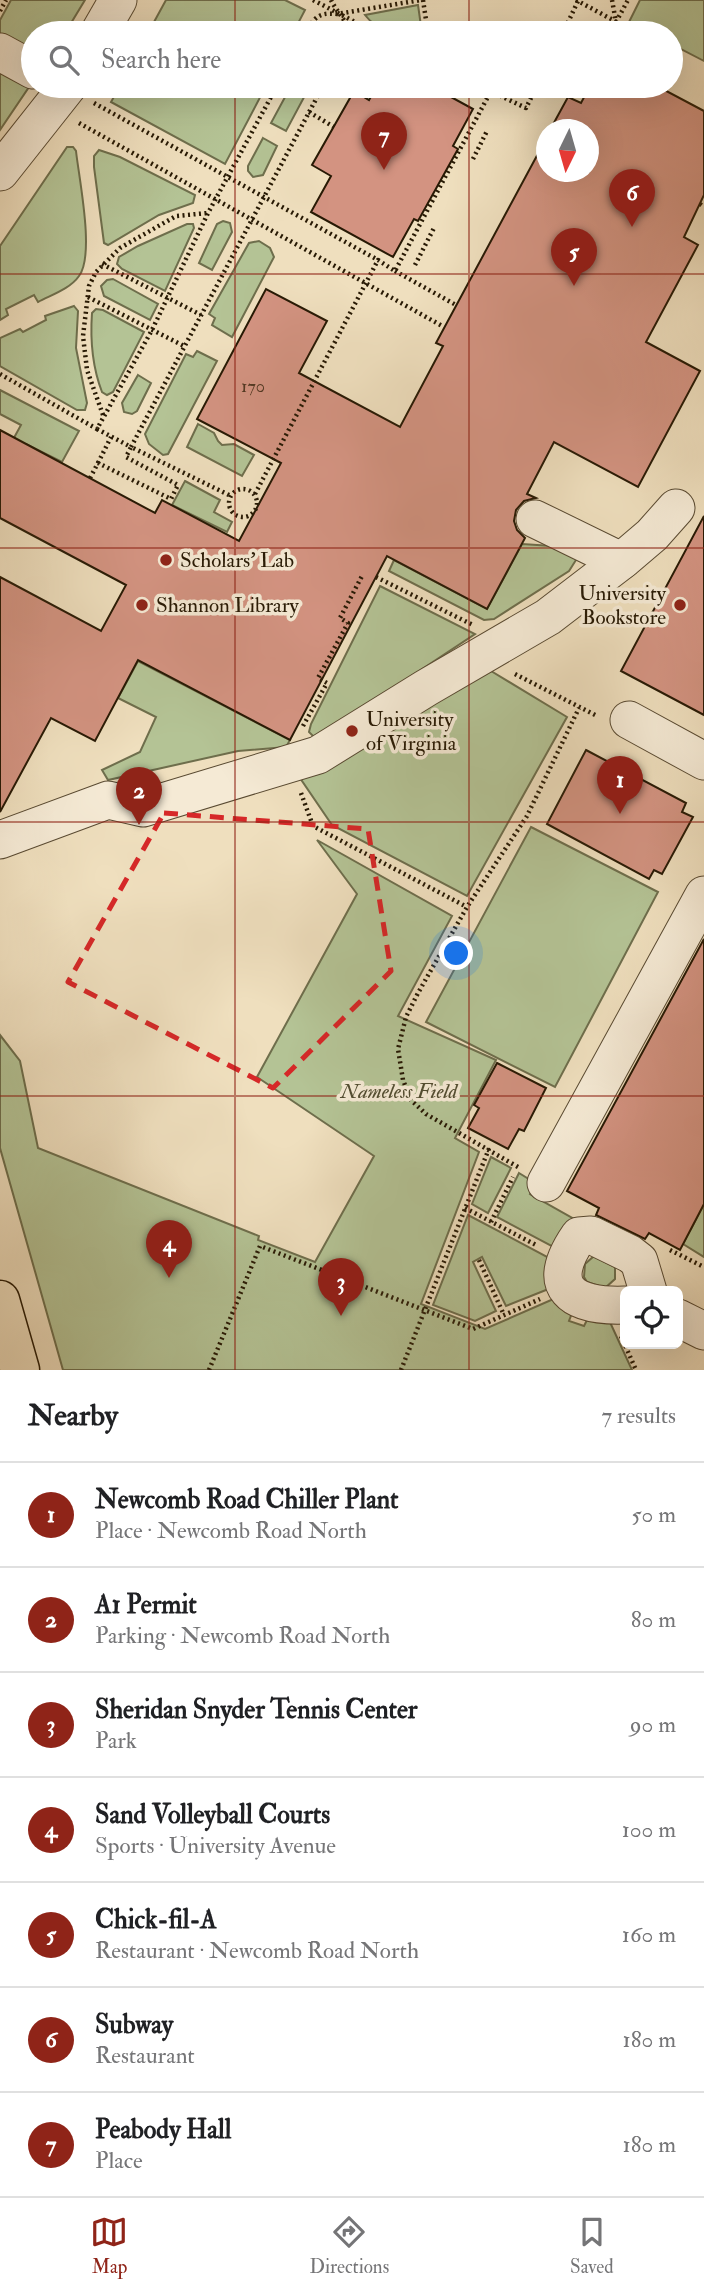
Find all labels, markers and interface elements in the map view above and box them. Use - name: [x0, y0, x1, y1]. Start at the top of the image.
- search box: [21, 21, 683, 98]
- icon: search: [45, 41, 83, 79]
- text: Search here: [101, 44, 221, 76]
- pin: 7: [361, 112, 407, 170]
- north arrow: [536, 119, 599, 182]
- pin: 6: [609, 169, 655, 227]
- pin: 5: [551, 228, 597, 286]
- house number: 170: [241, 375, 265, 398]
- place label: Scholars' Lab: [180, 547, 294, 574]
- marker: Scholars' Lab: [158, 552, 174, 568]
- place label: University Bookstore: [578, 580, 667, 631]
- place label: Shannon Library: [156, 592, 300, 619]
- marker: Shannon Library: [134, 597, 150, 613]
- marker: University Bookstore: [672, 597, 688, 613]
- place label: University of Virginia: [366, 706, 457, 757]
- marker: University of Virginia: [344, 723, 360, 739]
- pin: 1: [597, 756, 643, 814]
- pin: 2: [116, 767, 162, 825]
- your location: [439, 936, 473, 970]
- park label: Nameless Field: [340, 1078, 458, 1105]
- pin: 4: [146, 1220, 192, 1278]
- pin: 3: [318, 1258, 364, 1316]
- map controls: [620, 1286, 683, 1349]
- button: locate: [620, 1286, 683, 1349]
- text: Nearby: [28, 1397, 118, 1434]
- text: 7 results: [602, 1401, 676, 1430]
- text: Newcomb Road Chiller Plant: [95, 1484, 399, 1516]
- text: 1: [47, 1500, 55, 1529]
- text: 50 m: [632, 1500, 676, 1529]
- text: Place · Newcomb Road North: [95, 1516, 367, 1545]
- text: A1 Permit: [95, 1589, 197, 1621]
- text: 2: [45, 1605, 57, 1634]
- text: 80 m: [631, 1605, 676, 1634]
- text: Parking · Newcomb Road North: [95, 1621, 390, 1650]
- text: Sheridan Snyder Tennis Center: [95, 1694, 418, 1726]
- text: 3: [47, 1710, 55, 1739]
- text: 90 m: [630, 1710, 676, 1739]
- text: Park: [95, 1726, 137, 1755]
- text: Sand Volleyball Courts: [95, 1799, 330, 1831]
- text: 4: [45, 1815, 57, 1844]
- text: 100 m: [622, 1815, 676, 1844]
- text: Sports · University Avenue: [95, 1831, 336, 1860]
- text: Chick-fil-A: [95, 1904, 217, 1936]
- text: 5: [46, 1920, 56, 1949]
- text: 160 m: [622, 1920, 676, 1949]
- text: Restaurant · Newcomb Road North: [95, 1936, 419, 1965]
- text: Subway: [95, 2009, 173, 2041]
- text: 6: [45, 2025, 57, 2054]
- text: 180 m: [623, 2025, 676, 2054]
- text: Restaurant: [95, 2041, 195, 2070]
- text: Peabody Hall: [95, 2114, 231, 2146]
- text: 7: [46, 2130, 56, 2159]
- text: 180 m: [623, 2130, 676, 2159]
- text: Place: [95, 2146, 143, 2175]
- tab: Map: [90, 2213, 128, 2279]
- tab: Directions: [309, 2213, 389, 2279]
- tab: Saved: [570, 2213, 614, 2279]

